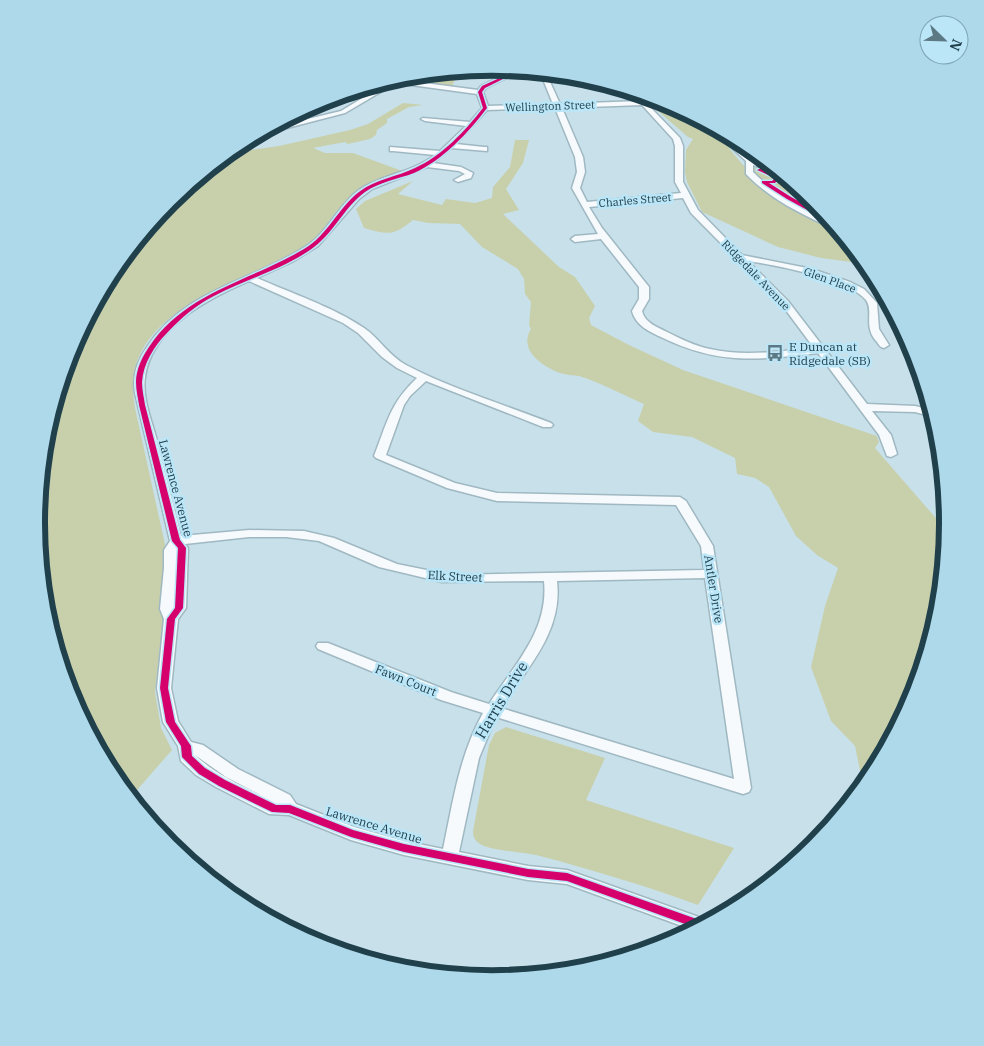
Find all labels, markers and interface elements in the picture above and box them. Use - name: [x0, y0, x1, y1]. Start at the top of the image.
- north arrow: [919, 15, 969, 65]
- text: N: [946, 36, 966, 54]
- street label: Wellington Street: [505, 97, 595, 115]
- street label: Charles Street: [598, 190, 672, 210]
- street label: Ridgedale Avenue: [719, 237, 793, 313]
- street label: Glen Place: [802, 264, 858, 296]
- place label: E Duncan at Ridgedale (SB): [789, 339, 871, 368]
- bus stop icon: E Duncan at Ridgedale (SB): [765, 343, 785, 363]
- street label: Lawrence Avenue: [156, 438, 196, 538]
- street label: Antler Drive: [701, 554, 727, 624]
- street label: Elk Street: [427, 567, 483, 585]
- street label: Harris Drive: [471, 658, 531, 742]
- street label: Fawn Court: [373, 661, 439, 699]
- street label: Lawrence Avenue: [324, 803, 424, 847]

